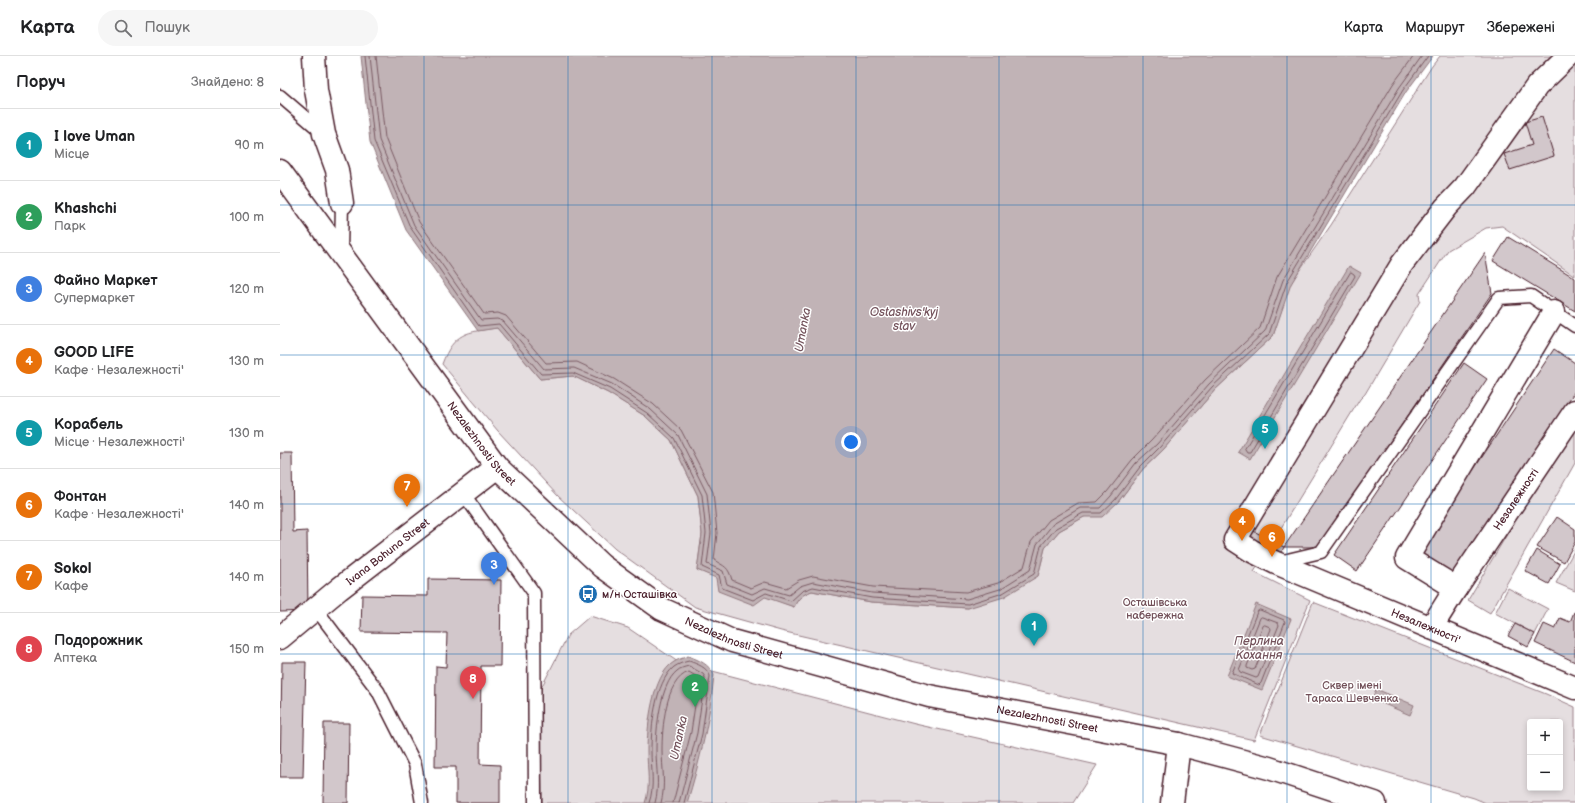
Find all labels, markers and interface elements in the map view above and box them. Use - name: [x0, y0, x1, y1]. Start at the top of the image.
- search box: [98, 10, 378, 46]
- text: Карта: [20, 16, 74, 39]
- icon: search: [112, 17, 134, 39]
- text: Пошук: [144, 18, 190, 37]
- text: Карта: [1344, 19, 1383, 36]
- text: Маршрут: [1405, 19, 1465, 36]
- text: Збережені: [1487, 19, 1555, 36]
- text: Поруч: [16, 72, 66, 92]
- text: Знайдено: 8: [191, 74, 264, 90]
- text: I love Uman: [54, 127, 135, 146]
- text: 1: [26, 137, 32, 153]
- text: 90 m: [235, 137, 264, 153]
- text: Місце: [54, 146, 89, 162]
- text: Khashchi: [54, 199, 117, 218]
- text: 2: [25, 209, 33, 225]
- text: 100 m: [229, 209, 264, 225]
- text: Парк: [54, 218, 86, 234]
- text: Файно Маркет: [54, 271, 158, 290]
- text: 3: [25, 281, 33, 297]
- text: 120 m: [229, 281, 264, 297]
- text: Супермаркет: [54, 290, 135, 306]
- water label: Ostashivs'kyj stav: [870, 305, 938, 334]
- water label: Umanka: [792, 306, 814, 353]
- text: GOOD LIFE: [54, 343, 134, 362]
- text: 4: [25, 353, 33, 369]
- text: 130 m: [229, 353, 264, 369]
- text: Кафе · Незалежності': [54, 362, 184, 378]
- street label: Nezalezhnosti Street: [445, 399, 519, 488]
- text: Корабель: [54, 415, 123, 434]
- pin: 5: [1252, 416, 1278, 449]
- text: 5: [25, 425, 33, 441]
- text: 130 m: [229, 425, 264, 441]
- your location: [841, 432, 861, 452]
- text: Місце · Незалежності': [54, 434, 185, 450]
- street label: Незалежності: [1490, 466, 1541, 532]
- pin: 7: [394, 474, 420, 507]
- text: Фонтан: [54, 487, 107, 506]
- text: 6: [25, 497, 33, 513]
- text: 140 m: [229, 497, 264, 513]
- text: Кафе · Незалежності': [54, 506, 184, 522]
- pin: 4: [1229, 508, 1255, 541]
- street label: Ivana Bohuna Street: [343, 515, 432, 588]
- pin: 6: [1259, 524, 1285, 557]
- pin: 3: [481, 552, 507, 585]
- text: Sokol: [54, 559, 92, 578]
- text: 7: [25, 569, 33, 585]
- text: 140 m: [229, 569, 264, 585]
- text: Кафе: [54, 578, 88, 594]
- bus stop icon: м/н Осташівка: [577, 583, 599, 605]
- place label: м/н Осташівка: [602, 588, 678, 601]
- park label: Осташівська набережна: [1123, 596, 1188, 622]
- street label: Незалежності': [1389, 605, 1463, 646]
- pin: 1: [1021, 613, 1047, 646]
- street label: Nezalezhnosti Street: [683, 614, 785, 662]
- text: Подорожник: [54, 631, 143, 650]
- water label: Перлина Кохання: [1234, 634, 1284, 663]
- text: 8: [25, 641, 33, 657]
- text: 150 m: [230, 641, 264, 657]
- text: Аптека: [54, 650, 97, 666]
- pin: 8: [460, 666, 486, 699]
- pin: 2: [682, 674, 708, 707]
- park label: Сквер імені Тараса Шевченка: [1305, 679, 1399, 705]
- street label: Nezalezhnosti Street: [995, 703, 1100, 735]
- water label: Umanka: [667, 714, 691, 761]
- map controls: [1527, 719, 1563, 791]
- button: +: [1527, 719, 1563, 755]
- button: −: [1527, 755, 1563, 791]

